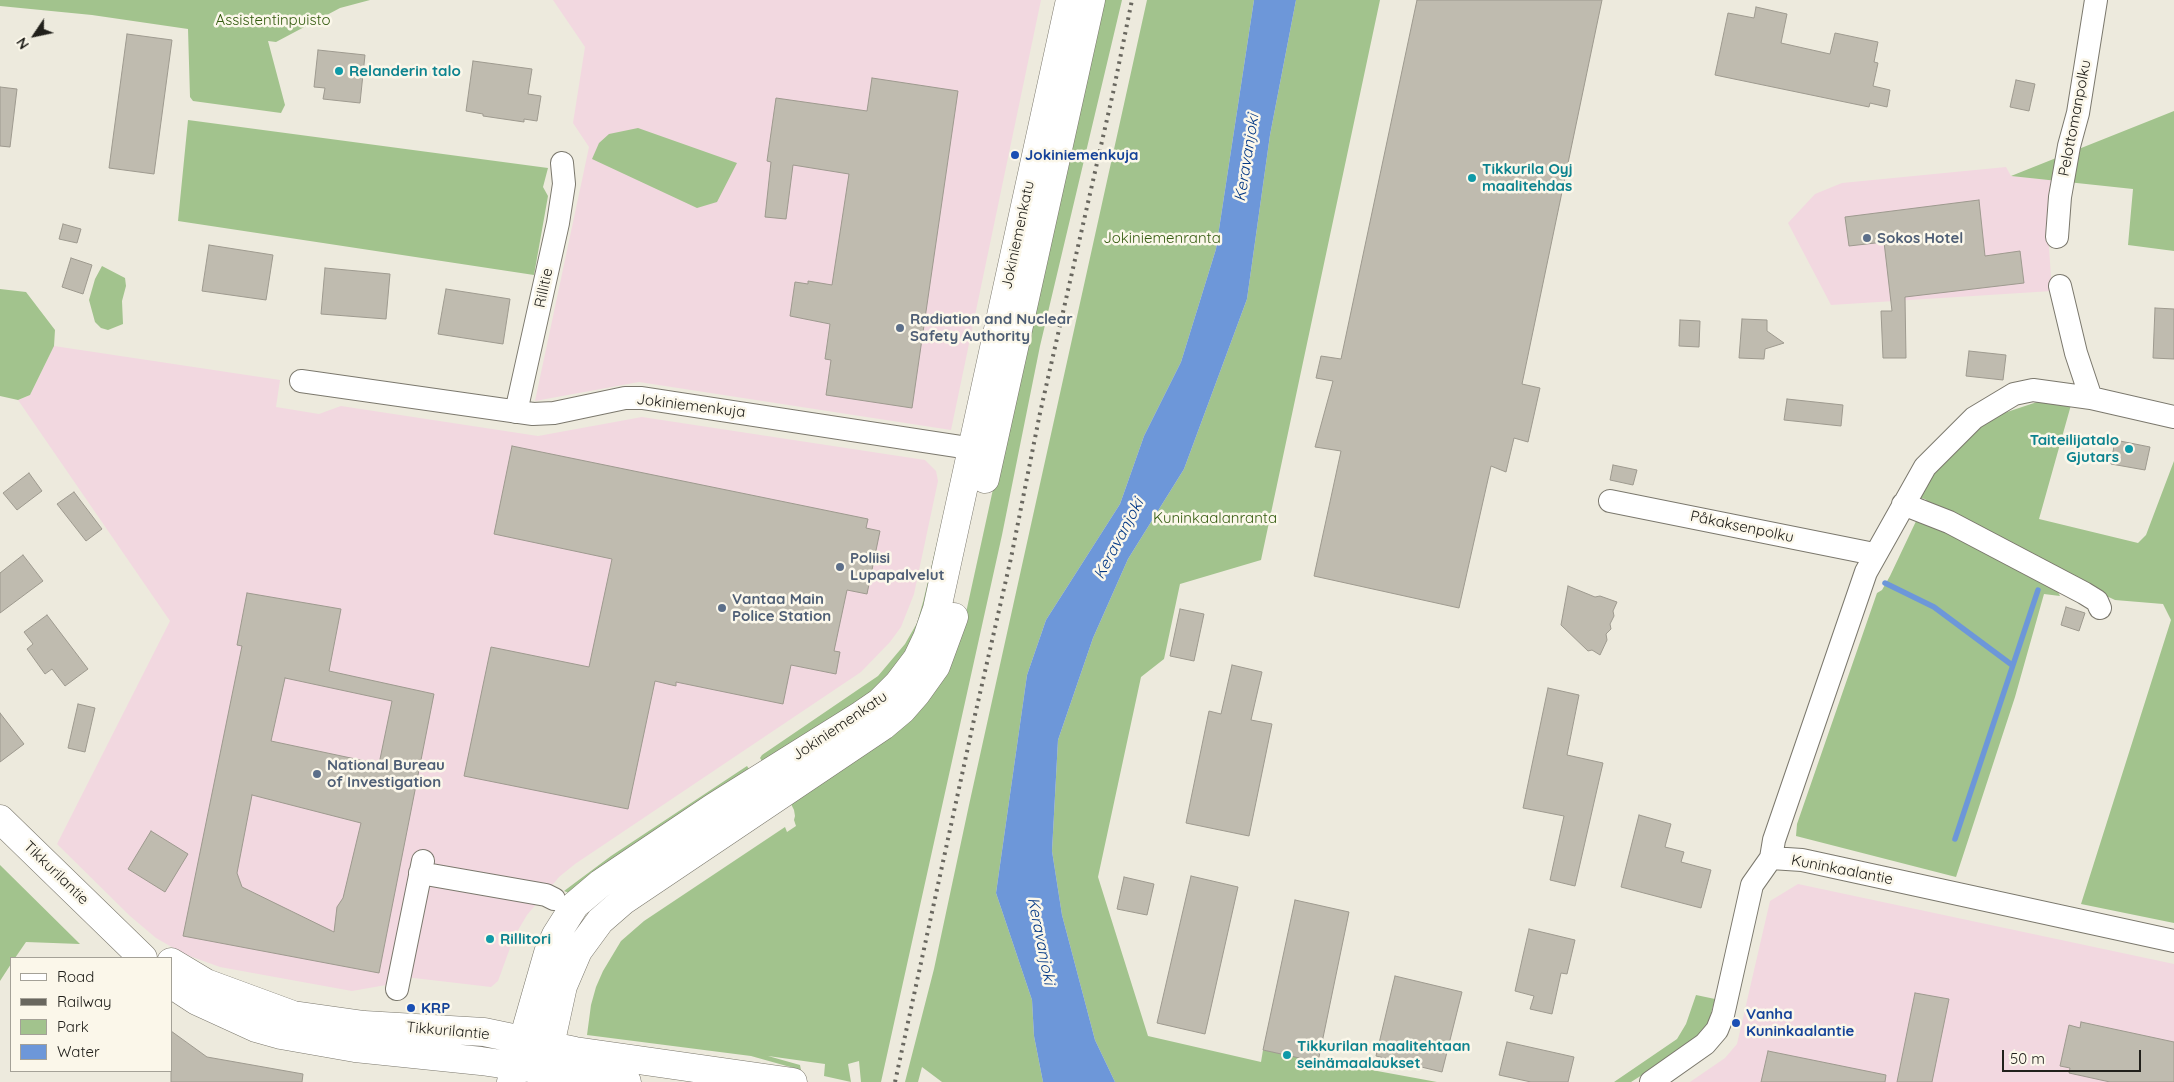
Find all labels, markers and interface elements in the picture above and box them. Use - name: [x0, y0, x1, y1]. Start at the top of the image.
- north arrow: [10, 10, 60, 60]
- park label: Assistentinpuisto: [215, 11, 331, 29]
- text: N: [12, 34, 33, 53]
- street label: Pelottomanpolku: [2055, 58, 2095, 178]
- place label: Relanderin talo: [349, 62, 461, 80]
- marker: Relanderin talo: [333, 65, 345, 77]
- water label: Keravanjoki: [1231, 113, 1263, 203]
- place label: Jokiniemenkuja: [1025, 146, 1138, 164]
- marker: Jokiniemenkuja: [1009, 149, 1021, 161]
- place label: Tikkurila Oyj maalitehdas: [1482, 160, 1573, 195]
- marker: Tikkurila Oyj maalitehdas: [1466, 172, 1478, 184]
- street label: Jokiniemenkatu: [998, 179, 1038, 291]
- park label: Jokiniemenranta: [1103, 229, 1221, 247]
- place label: Sokos Hotel: [1877, 229, 1963, 247]
- marker: Sokos Hotel: [1861, 232, 1873, 244]
- street label: Rillitie: [531, 266, 557, 310]
- place label: Radiation and Nuclear Safety Authority: [910, 310, 1073, 345]
- marker: Radiation and Nuclear Safety Authority: [894, 322, 906, 334]
- street label: Jokiniemenkuja: [635, 390, 747, 422]
- place label: Taiteilijatalo Gjutars: [2030, 431, 2119, 466]
- marker: Taiteilijatalo Gjutars: [2123, 443, 2135, 455]
- water label: Keravanjoki: [1090, 496, 1148, 582]
- street label: Påkaksenpolku: [1689, 507, 1795, 547]
- park label: Kuninkaalanranta: [1153, 509, 1277, 527]
- place label: Poliisi Lupapalvelut: [850, 549, 945, 584]
- marker: Poliisi Lupapalvelut: [834, 561, 846, 573]
- place label: Vantaa Main Police Station: [732, 590, 831, 625]
- marker: Vantaa Main Police Station: [716, 602, 728, 614]
- street label: Jokiniemenkatu: [789, 688, 891, 764]
- place label: National Bureau of Investigation: [327, 756, 445, 791]
- marker: National Bureau of Investigation: [311, 768, 323, 780]
- street label: Tikkurilantie: [20, 837, 92, 909]
- street label: Kuninkaalantie: [1790, 851, 1894, 889]
- water label: Keravanjoki: [1023, 896, 1059, 986]
- place label: Rillitori: [500, 930, 551, 948]
- marker: Rillitori: [484, 933, 496, 945]
- legend: [10, 957, 172, 1072]
- text: Road: [57, 967, 94, 986]
- text: Railway: [57, 992, 112, 1011]
- place label: KRP: [421, 999, 450, 1017]
- marker: KRP: [405, 1002, 417, 1014]
- place label: Vanha Kuninkaalantie: [1746, 1005, 1854, 1040]
- text: Park: [57, 1017, 89, 1036]
- marker: Vanha Kuninkaalantie: [1730, 1017, 1742, 1029]
- street label: Tikkurilantie: [406, 1018, 490, 1044]
- place label: Tikkurilan maalitehtaan seinämaalaukset: [1297, 1037, 1470, 1072]
- scale bar: [2004, 1040, 2143, 1072]
- text: Water: [57, 1042, 100, 1061]
- marker: Tikkurilan maalitehtaan seinämaalaukset: [1281, 1049, 1293, 1061]
- text: 50 m: [2010, 1049, 2045, 1068]

